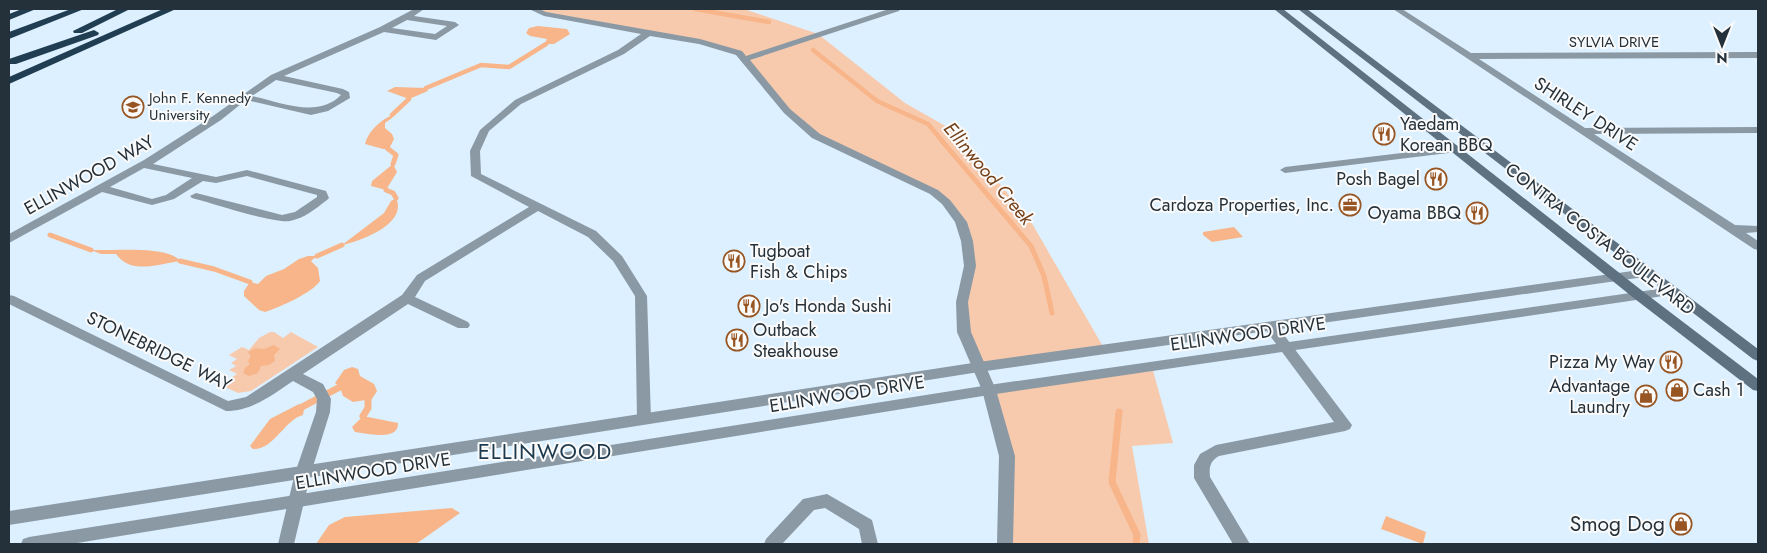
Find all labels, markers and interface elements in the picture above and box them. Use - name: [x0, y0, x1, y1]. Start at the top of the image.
- north arrow: [1697, 20, 1747, 70]
- street label: SYLVIA DRIVE: [1569, 31, 1659, 53]
- text: N: [1716, 48, 1728, 68]
- street label: SHIRLEY DRIVE: [1529, 71, 1643, 157]
- place label: John F. Kennedy University: [147, 87, 251, 126]
- school or university icon: John F. Kennedy University: [121, 95, 145, 119]
- place label: Yaedam Korean BBQ: [1400, 111, 1493, 158]
- water label: Ellinwood Creek: [937, 116, 1040, 231]
- restaurant icon: Yaedam Korean BBQ: [1372, 122, 1396, 146]
- street label: ELLINWOOD WAY: [19, 128, 159, 221]
- street label: CONTRA COSTA BOULEVARD: [1500, 157, 1700, 321]
- place label: Posh Bagel: [1336, 166, 1420, 192]
- restaurant icon: Posh Bagel: [1424, 167, 1448, 191]
- place label: Cardoza Properties, Inc.: [1149, 192, 1334, 218]
- office icon: Cardoza Properties, Inc.: [1338, 193, 1362, 217]
- place label: Oyama BBQ: [1368, 200, 1462, 226]
- restaurant icon: Oyama BBQ: [1465, 201, 1489, 225]
- place label: Tugboat Fish & Chips: [750, 238, 847, 285]
- restaurant icon: Tugboat Fish & Chips: [722, 249, 746, 273]
- place label: Jo's Honda Sushi: [763, 293, 892, 319]
- restaurant icon: Jo's Honda Sushi: [737, 294, 761, 318]
- street label: STONEBRIDGE WAY: [82, 305, 237, 398]
- street label: ELLINWOOD DRIVE: [1169, 310, 1327, 358]
- place label: Outback Steakhouse: [753, 317, 838, 364]
- restaurant icon: Outback Steakhouse: [725, 328, 749, 352]
- place label: Pizza My Way: [1549, 349, 1655, 375]
- restaurant icon: Pizza My Way: [1659, 350, 1683, 374]
- street label: ELLINWOOD DRIVE: [768, 369, 926, 419]
- place label: Advantage Laundry: [1549, 373, 1630, 420]
- place label: Cash 1: [1693, 377, 1744, 403]
- shop icon: Cash 1: [1665, 378, 1689, 402]
- shop icon: Advantage Laundry: [1634, 384, 1658, 408]
- district label: ELLINWOOD: [478, 435, 612, 467]
- street label: ELLINWOOD DRIVE: [294, 446, 452, 496]
- place label: Smog Dog: [1570, 509, 1665, 539]
- shop icon: Smog Dog: [1669, 512, 1693, 536]

